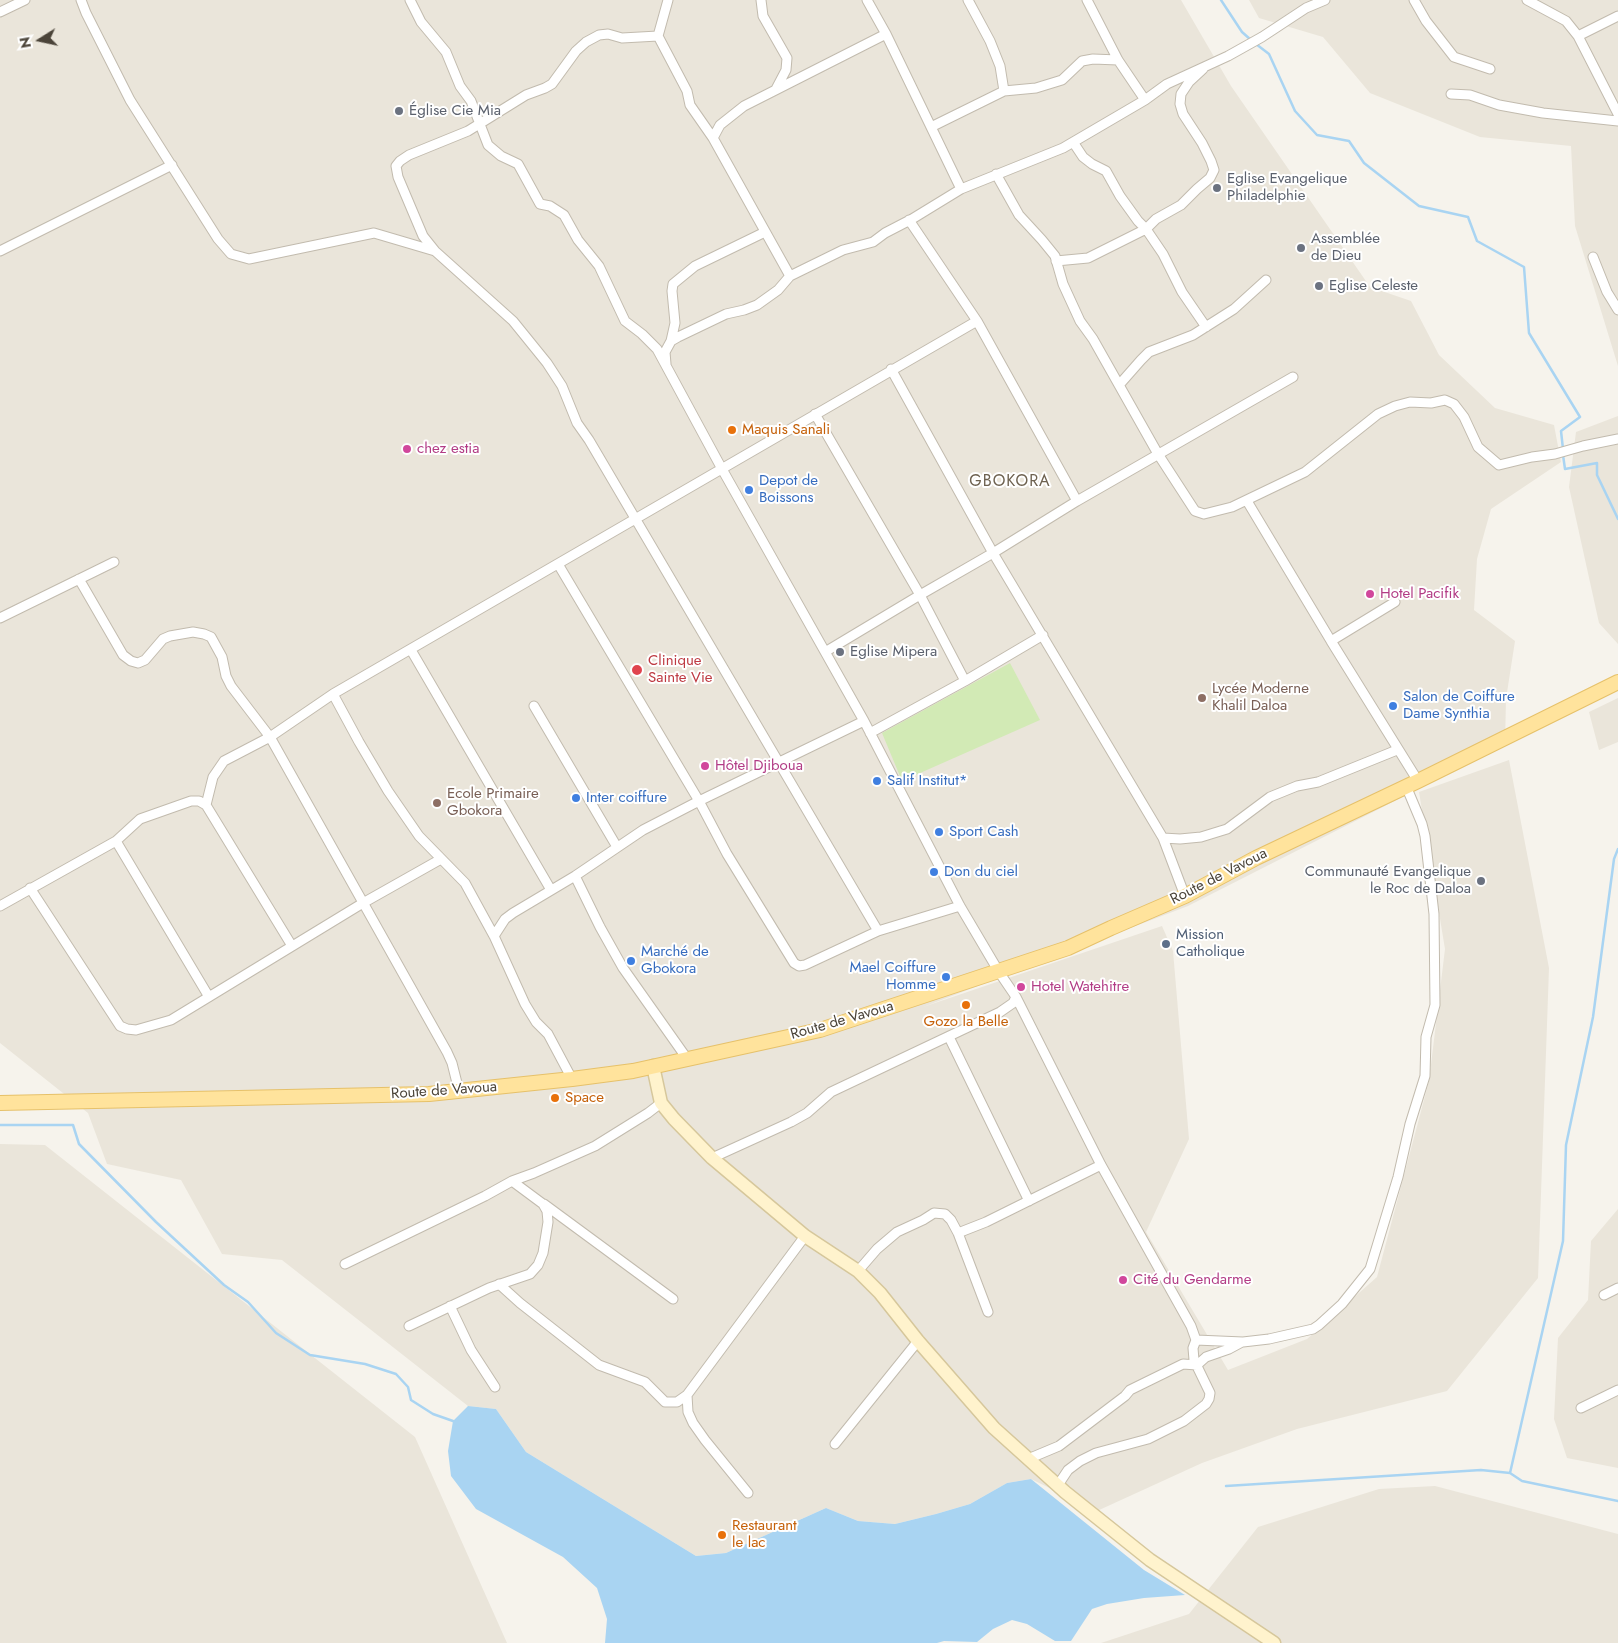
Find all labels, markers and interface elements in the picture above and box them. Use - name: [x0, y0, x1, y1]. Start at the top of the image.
- north arrow: [15, 15, 65, 65]
- text: N: [14, 35, 36, 50]
- place label: Église Cie Mia: [409, 102, 501, 120]
- marker: Église Cie Mia: [393, 105, 405, 117]
- place label: Eglise Evangelique Philadelphie: [1227, 170, 1347, 205]
- marker: Eglise Evangelique Philadelphie: [1211, 182, 1223, 194]
- place label: Assemblée de Dieu: [1311, 230, 1380, 265]
- marker: Assemblée de Dieu: [1295, 242, 1307, 254]
- place label: Eglise Celeste: [1329, 277, 1418, 295]
- marker: Eglise Celeste: [1313, 280, 1325, 292]
- place label: Maquis Sanali: [742, 421, 830, 439]
- marker: Maquis Sanali: [726, 424, 738, 436]
- place label: chez estia: [417, 440, 479, 458]
- marker: chez estia: [401, 443, 413, 455]
- place label: Depot de Boissons: [759, 472, 818, 507]
- district label: GBOKORA: [968, 472, 1052, 492]
- marker: Depot de Boissons: [743, 484, 755, 496]
- place label: Hotel Pacifik: [1380, 585, 1459, 603]
- marker: Hotel Pacifik: [1364, 588, 1376, 600]
- place label: Eglise Mipera: [850, 643, 937, 661]
- marker: Eglise Mipera: [834, 646, 846, 658]
- place label: Clinique Sainte Vie: [648, 652, 713, 687]
- marker: Clinique Sainte Vie: [630, 663, 644, 677]
- place label: Lycée Moderne Khalil Daloa: [1212, 680, 1309, 715]
- place label: Salon de Coiffure Dame Synthia: [1403, 688, 1515, 723]
- marker: Lycée Moderne Khalil Daloa: [1196, 692, 1208, 704]
- marker: Salon de Coiffure Dame Synthia: [1387, 700, 1399, 712]
- place label: Hôtel Djiboua: [715, 757, 803, 775]
- marker: Hôtel Djiboua: [699, 760, 711, 772]
- place label: Salif Institut*: [887, 772, 968, 790]
- marker: Salif Institut*: [871, 775, 883, 787]
- place label: Ecole Primaire Gbokora: [447, 785, 539, 820]
- place label: Inter coiffure: [586, 789, 667, 807]
- marker: Inter coiffure: [570, 792, 582, 804]
- marker: Ecole Primaire Gbokora: [431, 797, 443, 809]
- place label: Sport Cash: [949, 823, 1019, 841]
- marker: Sport Cash: [933, 826, 945, 838]
- street label: Route de Vavoua: [1168, 845, 1270, 909]
- place label: Don du ciel: [944, 863, 1018, 881]
- place label: Communauté Evangelique le Roc de Daloa: [1305, 863, 1471, 898]
- marker: Don du ciel: [928, 866, 940, 878]
- marker: Communauté Evangelique le Roc de Daloa: [1475, 875, 1487, 887]
- place label: Mission Catholique: [1176, 926, 1245, 961]
- marker: Mission Catholique: [1160, 938, 1172, 950]
- place label: Marché de Gbokora: [641, 943, 709, 978]
- marker: Marché de Gbokora: [625, 955, 637, 967]
- place label: Mael Coiffure Homme: [849, 959, 936, 994]
- marker: Mael Coiffure Homme: [940, 971, 952, 983]
- place label: Hotel Watehitre: [1031, 978, 1129, 996]
- marker: Hotel Watehitre: [1015, 981, 1027, 993]
- street label: Route de Vavoua: [788, 998, 896, 1044]
- marker: Gozo la Belle: [960, 999, 972, 1011]
- place label: Gozo la Belle: [924, 1013, 1008, 1031]
- street label: Route de Vavoua: [390, 1078, 498, 1104]
- place label: Space: [565, 1089, 604, 1107]
- marker: Space: [549, 1092, 561, 1104]
- place label: Cité du Gendarme: [1133, 1271, 1251, 1289]
- marker: Cité du Gendarme: [1117, 1274, 1129, 1286]
- place label: Restaurant le lac: [732, 1517, 797, 1552]
- marker: Restaurant le lac: [716, 1529, 728, 1541]

